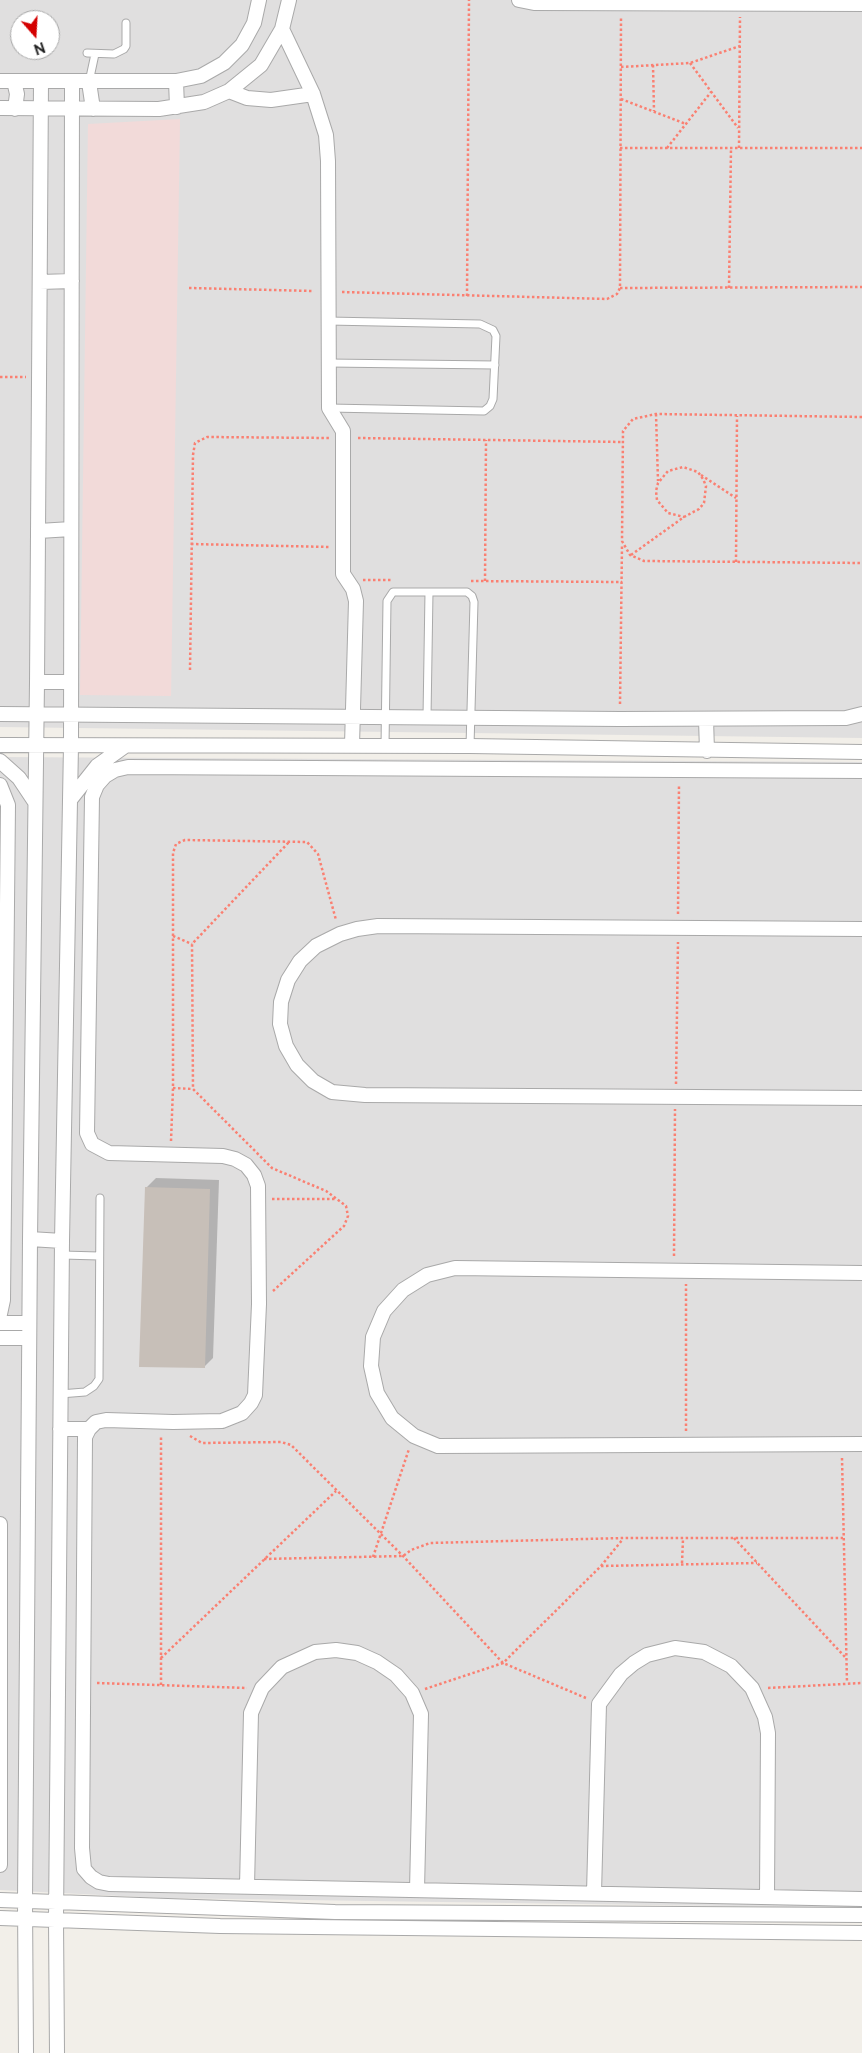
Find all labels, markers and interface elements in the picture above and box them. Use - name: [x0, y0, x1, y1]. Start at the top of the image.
- north arrow: [10, 10, 60, 60]
- text: N: [32, 39, 47, 58]

